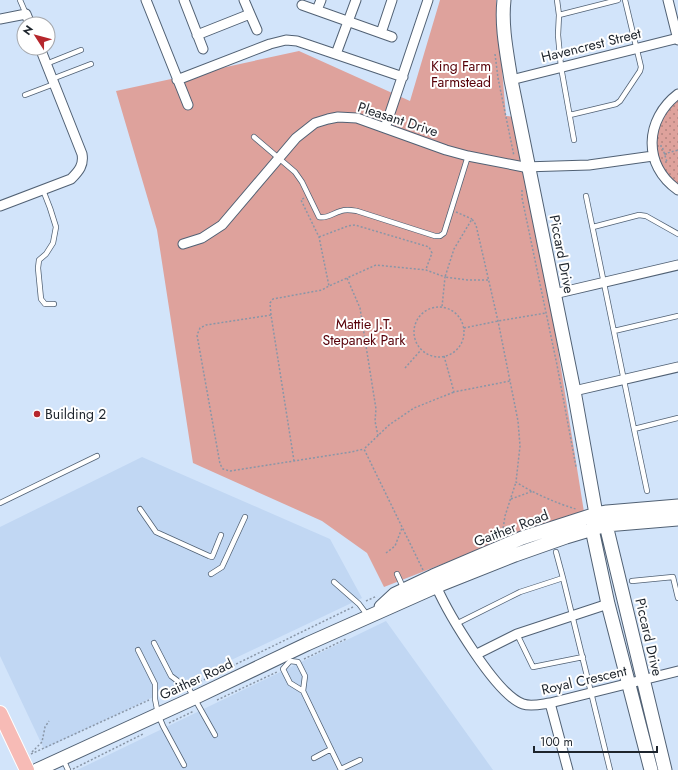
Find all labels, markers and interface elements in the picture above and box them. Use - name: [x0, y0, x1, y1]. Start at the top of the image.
- north arrow: [16, 16, 56, 56]
- text: N: [19, 22, 37, 38]
- street label: Havencrest Street: [539, 23, 644, 67]
- park label: King Farm Farmstead: [431, 56, 491, 92]
- street label: Pleasant Drive: [355, 97, 441, 141]
- street label: Piccard Drive: [545, 213, 579, 295]
- park label: Mattie J.T. Stepanek Park: [323, 314, 406, 350]
- place label: Building 2: [45, 404, 106, 424]
- marker: Building 2: [32, 409, 42, 419]
- street label: Gaither Road: [471, 505, 551, 551]
- street label: Piccard Drive: [630, 596, 668, 678]
- street label: Gaither Road: [156, 653, 236, 705]
- street label: Royal Crescent: [539, 660, 629, 700]
- scale bar: [534, 728, 657, 754]
- text: 100 m: [540, 733, 573, 751]

